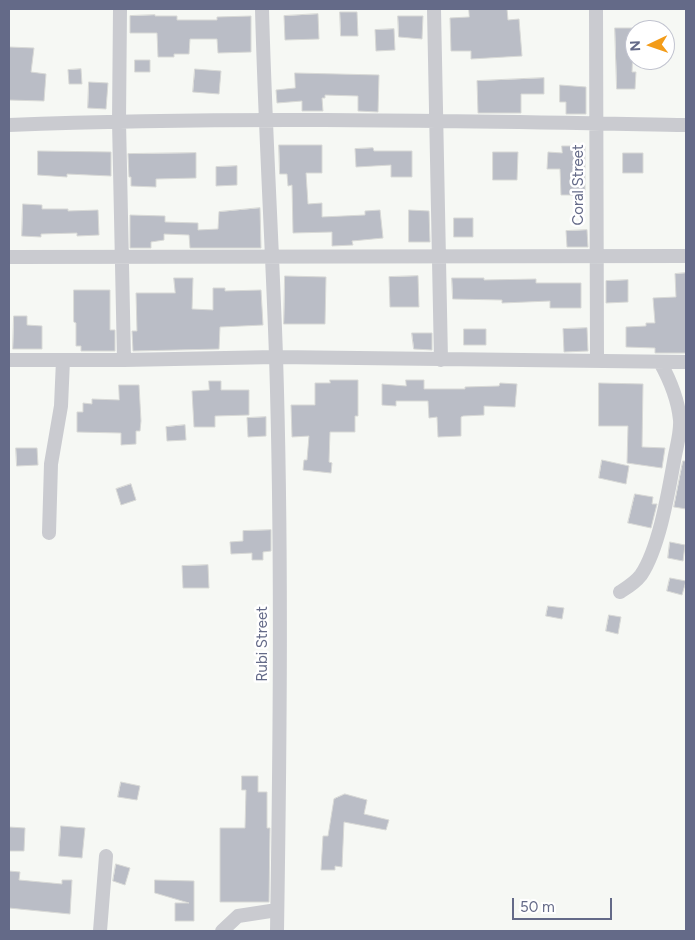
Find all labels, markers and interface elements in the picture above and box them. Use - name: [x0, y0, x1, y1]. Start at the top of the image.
- north arrow: [625, 20, 675, 70]
- text: N: [627, 40, 644, 52]
- street label: Coral Street: [570, 144, 588, 226]
- street label: Rubi Street: [254, 606, 272, 682]
- scale bar: [515, 888, 615, 920]
- text: 50 m: [520, 898, 555, 916]

